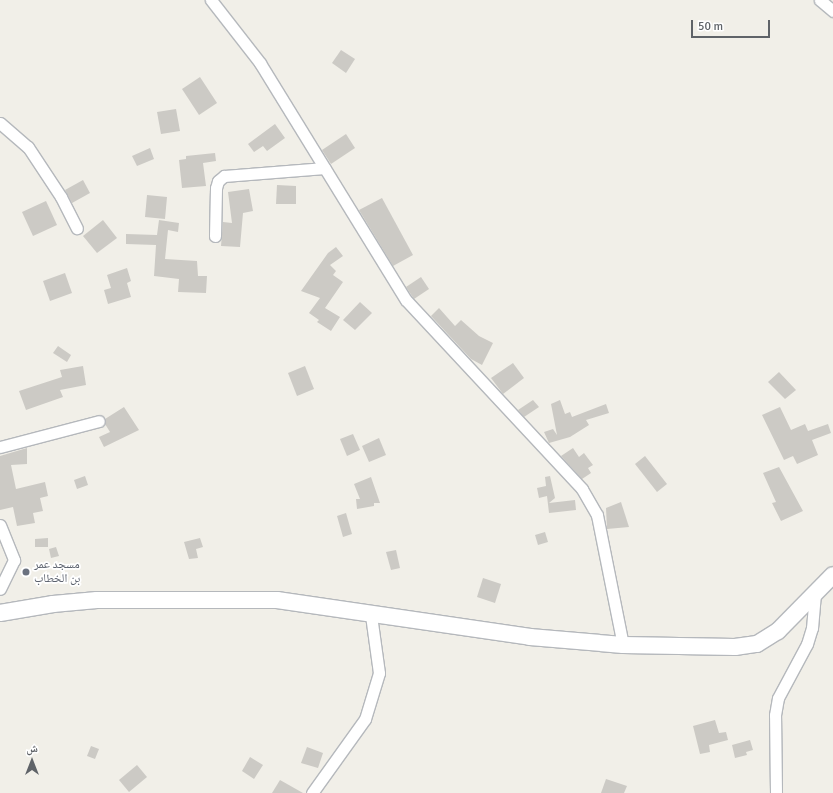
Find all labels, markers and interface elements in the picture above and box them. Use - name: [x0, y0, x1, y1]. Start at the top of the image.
- scale bar: [693, 12, 772, 38]
- text: 50 m: [698, 19, 723, 34]
- place label: مسجد عمر بن الخطاب: [34, 558, 80, 586]
- marker: مسجد عمر بن الخطاب: [21, 567, 31, 577]
- north arrow: [12, 741, 52, 781]
- text: ش: [26, 742, 38, 755]

